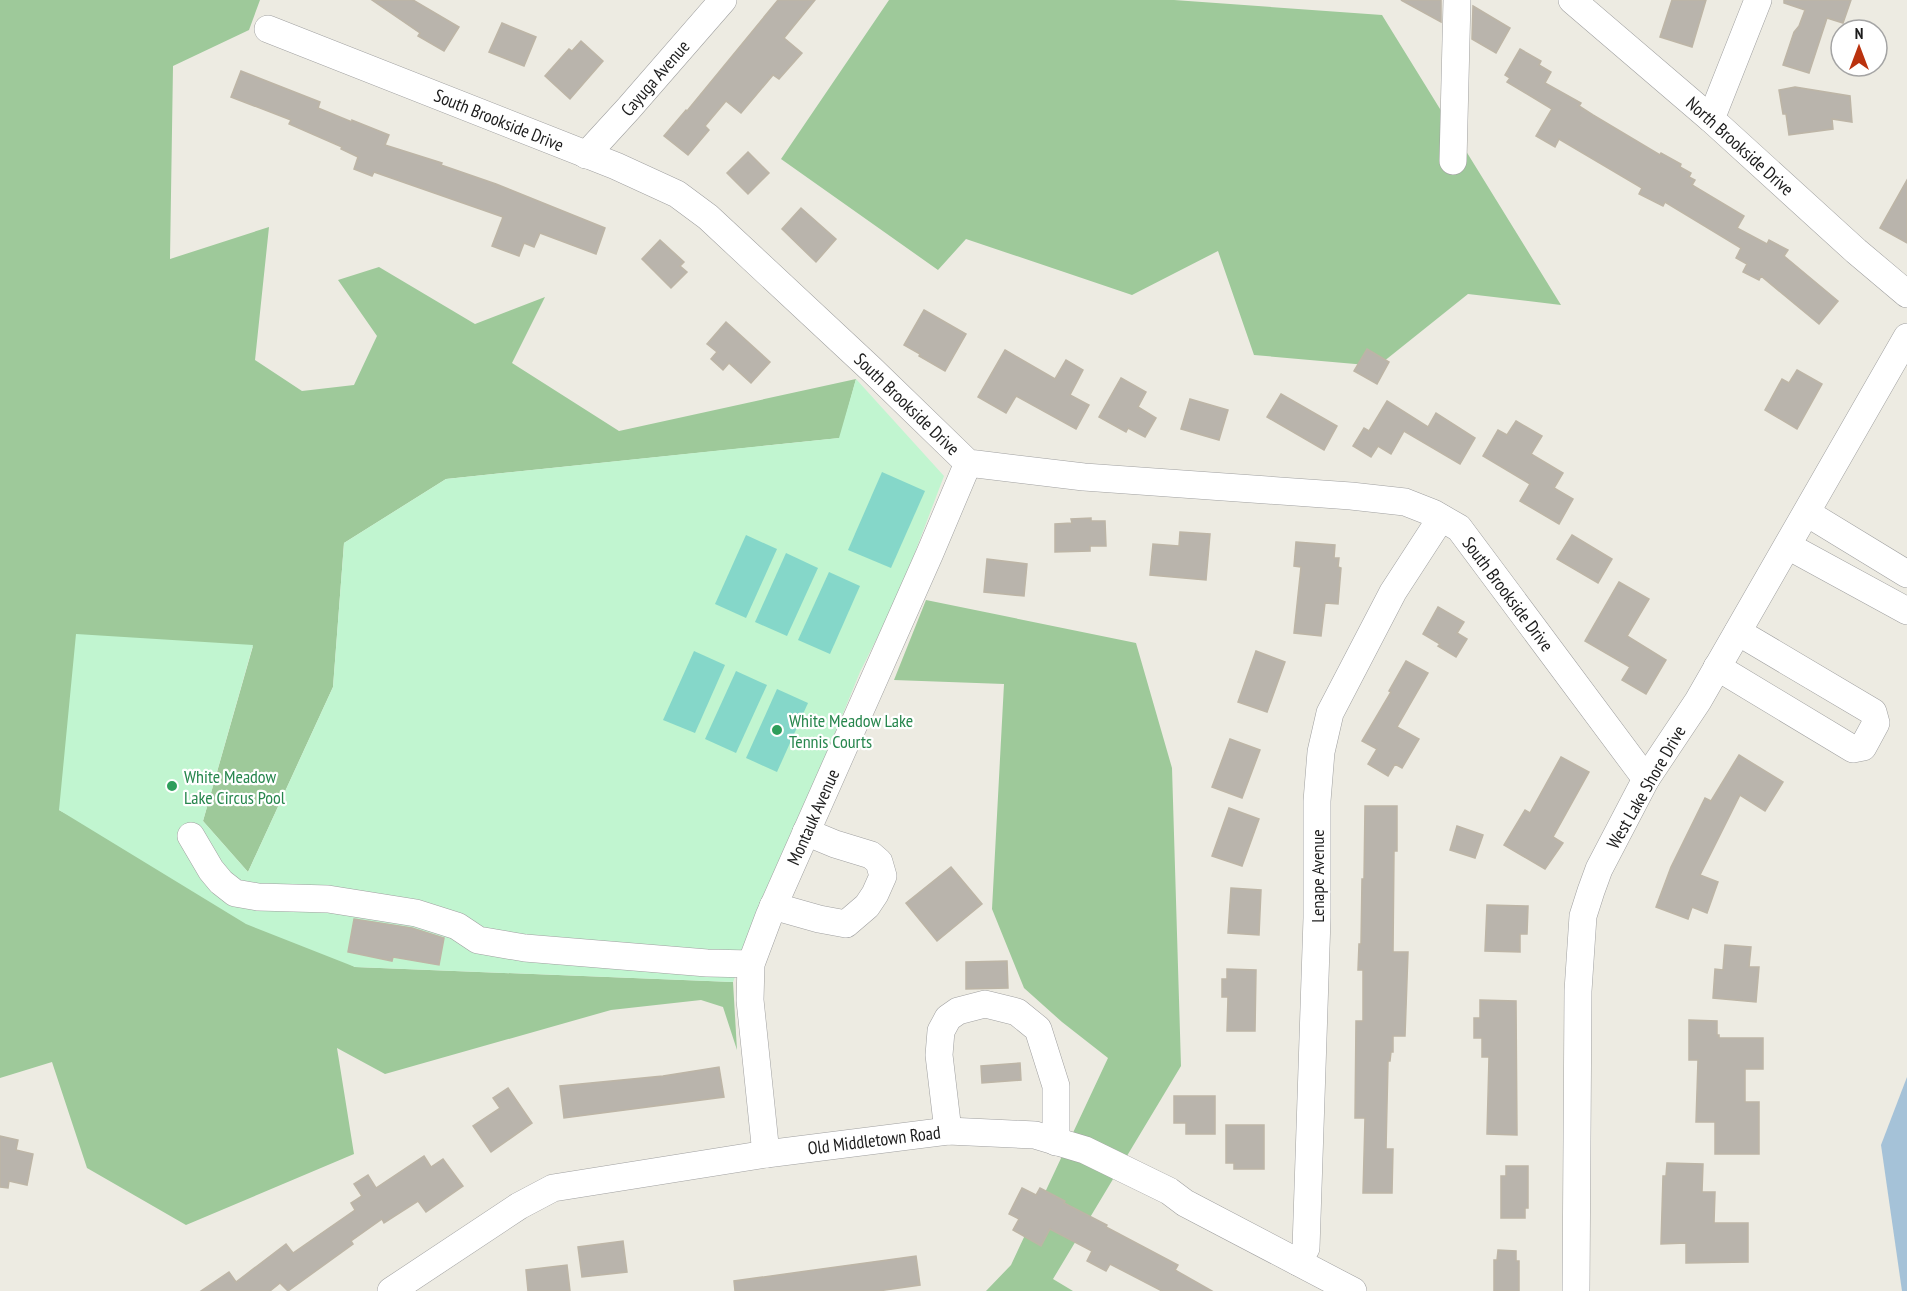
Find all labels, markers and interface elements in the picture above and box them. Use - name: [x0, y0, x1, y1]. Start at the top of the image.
- north arrow: [1829, 18, 1889, 78]
- text: N: [1855, 23, 1863, 43]
- street label: Cayuga Avenue: [616, 35, 694, 121]
- street label: South Brookside Drive: [431, 84, 567, 156]
- street label: North Brookside Drive: [1681, 92, 1799, 200]
- street label: South Brookside Drive: [849, 348, 965, 460]
- street label: South Brookside Drive: [1457, 532, 1559, 656]
- place label: White Meadow Lake Tennis Courts: [789, 709, 913, 753]
- street label: West Lake Shore Drive: [1601, 721, 1691, 853]
- marker: White Meadow Lake Tennis Courts: [770, 723, 784, 737]
- place label: White Meadow Lake Circus Pool: [184, 765, 286, 809]
- street label: Montauk Avenue: [782, 765, 844, 869]
- marker: White Meadow Lake Circus Pool: [165, 779, 179, 793]
- street label: Lenape Avenue: [1306, 829, 1329, 923]
- street label: Old Middletown Road: [806, 1120, 942, 1160]

